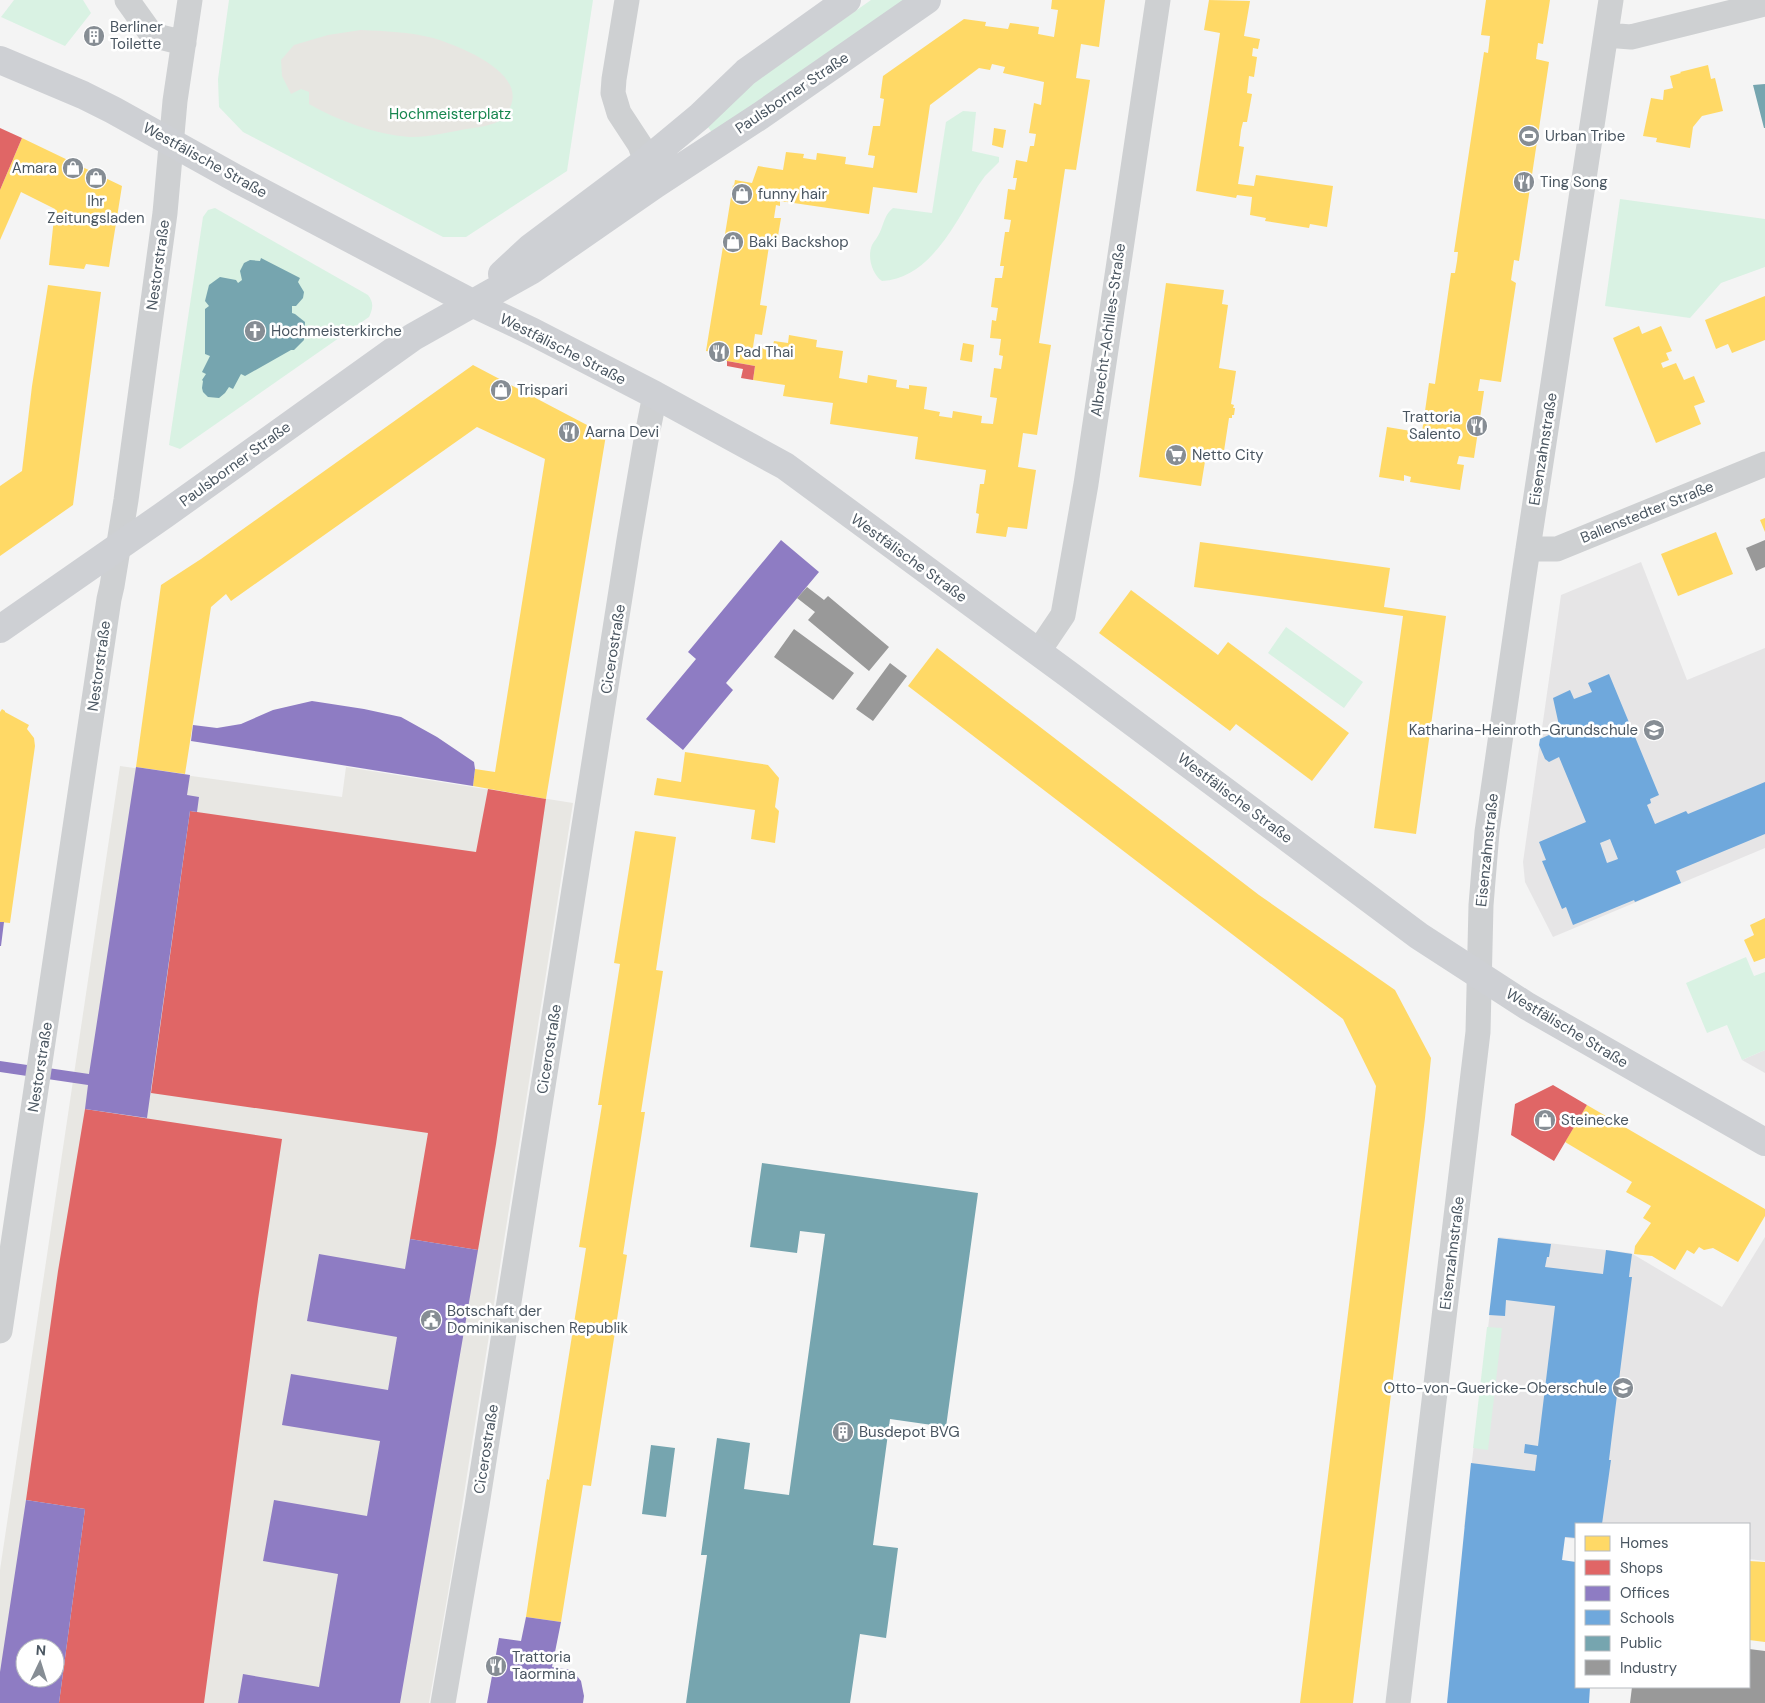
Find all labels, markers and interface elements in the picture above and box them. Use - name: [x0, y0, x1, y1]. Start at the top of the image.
- place label: Berliner Toilette: [110, 17, 163, 54]
- building icon: Berliner Toilette: [82, 24, 106, 48]
- street label: Paulsborner Straße: [731, 48, 853, 138]
- park label: Hochmeisterplatz: [389, 104, 511, 124]
- street label: Westfälische Straße: [139, 118, 271, 202]
- sports icon: Urban Tribe: [1517, 124, 1541, 148]
- place label: Urban Tribe: [1545, 126, 1625, 146]
- shop icon: Amara: [61, 156, 85, 180]
- place label: Amara: [12, 158, 57, 178]
- shop icon: Ihr Zeitungsladen: [84, 166, 108, 190]
- restaurant icon: Ting Song: [1512, 170, 1536, 194]
- place label: Ting Song: [1540, 172, 1608, 192]
- shop icon: funny hair: [730, 182, 754, 206]
- place label: funny hair: [758, 184, 827, 204]
- place label: Ihr Zeitungsladen: [47, 191, 145, 228]
- street label: Nestorstraße: [142, 218, 174, 312]
- shop icon: Baki Backshop: [721, 230, 745, 254]
- place label: Baki Backshop: [749, 232, 849, 252]
- street label: Albrecht-Achilles-Straße: [1086, 242, 1130, 418]
- street label: Westfälische Straße: [497, 309, 629, 389]
- church icon: Hochmeisterkirche: [243, 319, 267, 343]
- place label: Hochmeisterkirche: [271, 321, 402, 341]
- restaurant icon: Pad Thai: [707, 340, 731, 364]
- place label: Pad Thai: [735, 342, 794, 362]
- shop icon: Trispari: [489, 378, 513, 402]
- place label: Trispari: [517, 380, 568, 400]
- street label: Eisenzahnstraße: [1524, 391, 1562, 507]
- place label: Trattoria Salento: [1402, 407, 1461, 444]
- restaurant icon: Trattoria Salento: [1465, 414, 1489, 438]
- street label: Paulsborner Straße: [175, 417, 295, 511]
- restaurant icon: Aarna Devi: [557, 420, 581, 444]
- place label: Aarna Devi: [585, 422, 659, 442]
- supermarket icon: Netto City: [1164, 443, 1188, 467]
- place label: Netto City: [1192, 445, 1264, 465]
- street label: Ballenstedter Straße: [1577, 476, 1717, 548]
- street label: Westfälische Straße: [847, 509, 971, 607]
- street label: Cicerostraße: [596, 603, 630, 695]
- street label: Nestorstraße: [83, 619, 115, 713]
- school or university icon: Katharina-Heinroth-Grundschule: [1642, 718, 1666, 742]
- place label: Katharina-Heinroth-Grundschule: [1409, 720, 1638, 740]
- street label: Westfälische Straße: [1173, 748, 1297, 848]
- street label: Eisenzahnstraße: [1471, 792, 1503, 908]
- street label: Westfälische Straße: [1502, 984, 1632, 1072]
- street label: Cicerostraße: [532, 1003, 566, 1095]
- street label: Nestorstraße: [23, 1020, 57, 1114]
- shop icon: Steinecke: [1533, 1108, 1557, 1132]
- place label: Steinecke: [1561, 1110, 1629, 1130]
- street label: Eisenzahnstraße: [1435, 1195, 1469, 1311]
- place label: Botschaft der Dominikanischen Republik: [447, 1301, 628, 1338]
- public building icon: Botschaft der Dominikanischen Republik: [419, 1308, 443, 1332]
- school or university icon: Otto-von-Guericke-Oberschule: [1611, 1376, 1635, 1400]
- place label: Otto-von-Guericke-Oberschule: [1384, 1378, 1607, 1398]
- street label: Cicerostraße: [469, 1403, 503, 1495]
- building icon: Busdepot BVG: [831, 1420, 855, 1444]
- place label: Busdepot BVG: [859, 1422, 960, 1442]
- legend: [1575, 1523, 1750, 1688]
- text: Homes: [1620, 1533, 1669, 1553]
- text: Shops: [1620, 1558, 1663, 1578]
- text: Offices: [1620, 1583, 1670, 1603]
- text: Schools: [1620, 1608, 1675, 1628]
- text: Public: [1620, 1633, 1662, 1653]
- north arrow: [15, 1638, 65, 1688]
- text: N: [35, 1641, 47, 1659]
- place label: Trattoria Taormina: [512, 1647, 576, 1684]
- restaurant icon: Trattoria Taormina: [484, 1654, 508, 1678]
- text: Industry: [1620, 1658, 1678, 1678]

